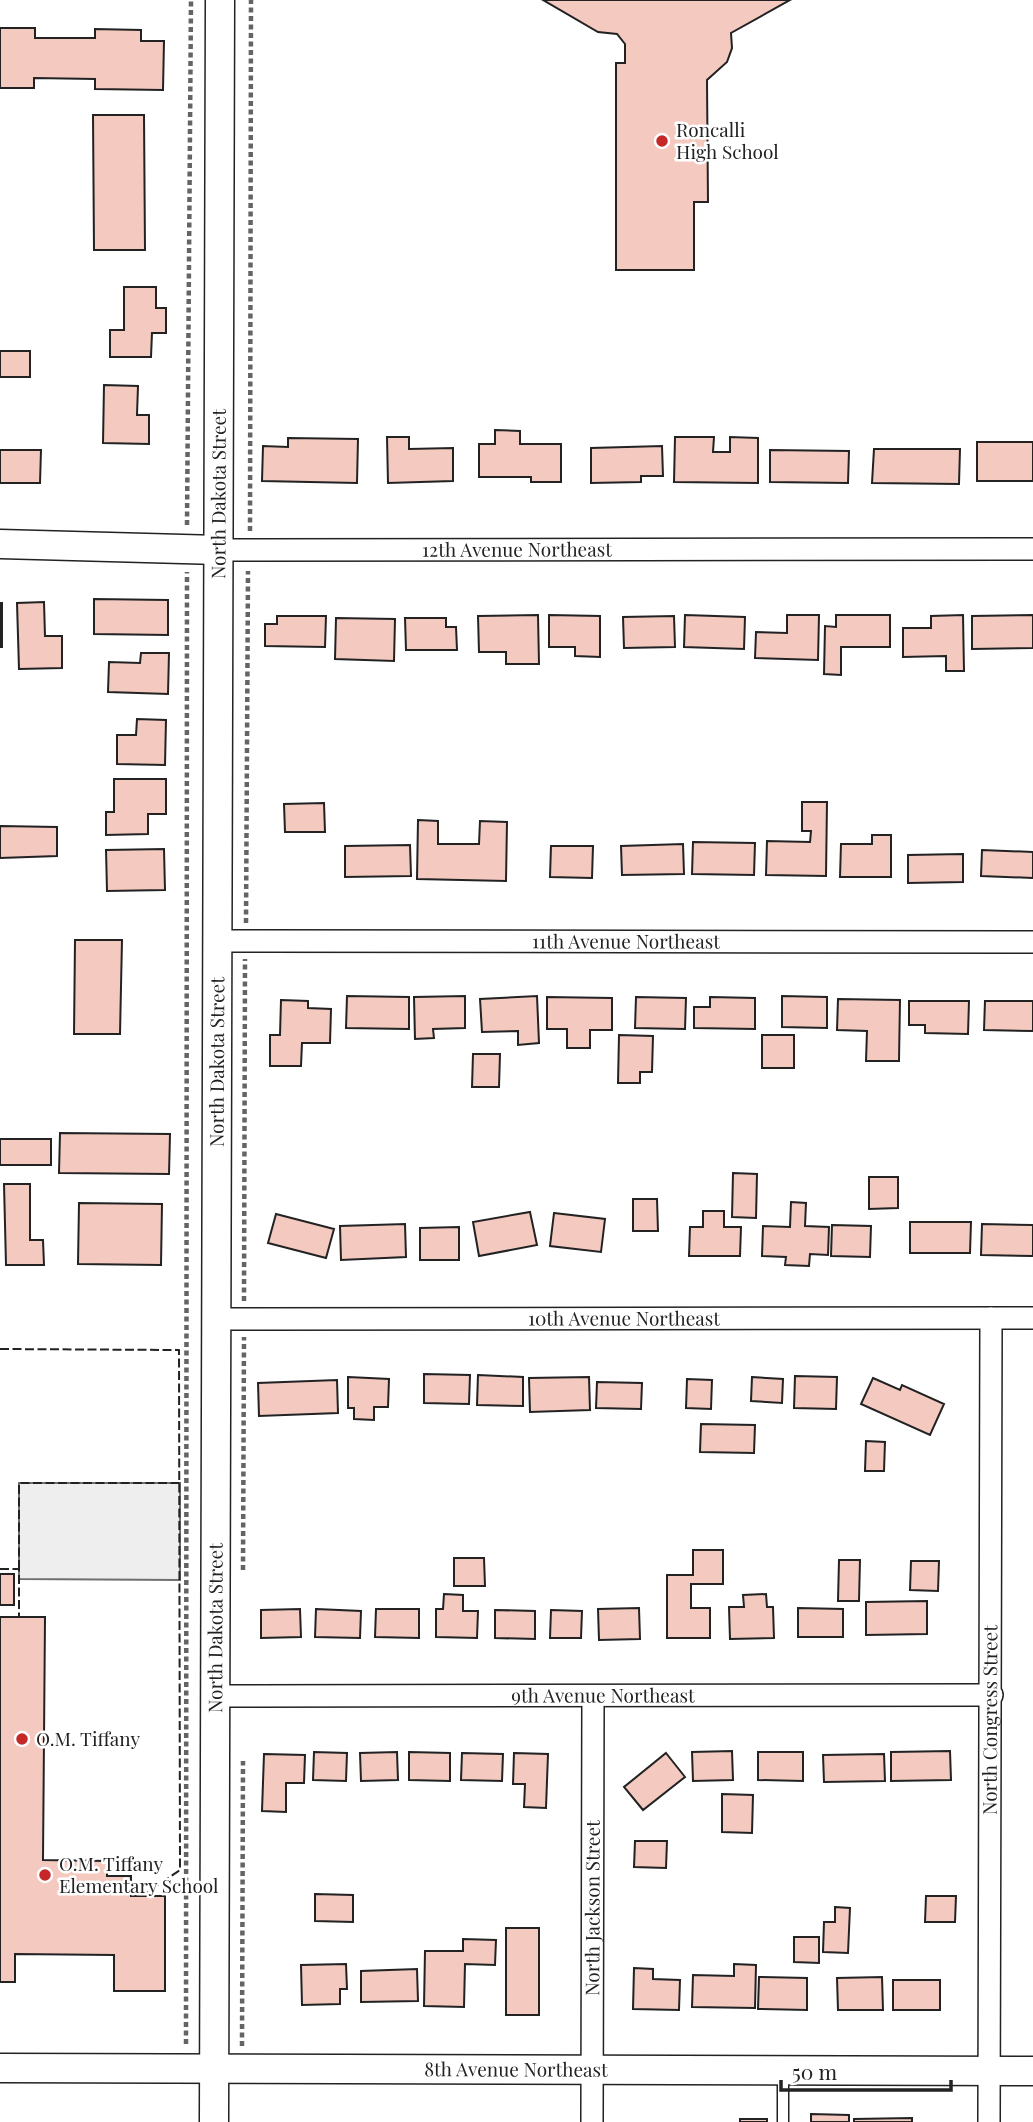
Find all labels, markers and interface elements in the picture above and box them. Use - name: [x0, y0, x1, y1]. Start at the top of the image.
- place label: Roncalli High School: [676, 116, 779, 164]
- marker: Roncalli High School: [654, 133, 670, 149]
- street label: North Dakota Street: [204, 409, 231, 579]
- street label: 12th Avenue Northeast: [422, 536, 612, 562]
- street label: 11th Avenue Northeast: [532, 927, 720, 954]
- street label: North Dakota Street: [203, 977, 229, 1147]
- street label: 10th Avenue Northeast: [528, 1304, 720, 1331]
- street label: North Dakota Street: [201, 1543, 228, 1713]
- street label: North Congress Street: [976, 1625, 1002, 1815]
- street label: 9th Avenue Northeast: [511, 1681, 695, 1708]
- place label: O.M. Tiffany: [36, 1725, 140, 1751]
- marker: O.M. Tiffany: [14, 1731, 30, 1747]
- street label: North Jackson Street: [578, 1820, 605, 1996]
- place label: O.M. Tiffany Elementary School: [59, 1850, 219, 1898]
- marker: O.M. Tiffany Elementary School: [37, 1867, 53, 1883]
- scale bar: [781, 2048, 951, 2092]
- street label: 8th Avenue Northeast: [424, 2055, 608, 2082]
- text: 50 m: [792, 2057, 838, 2085]

